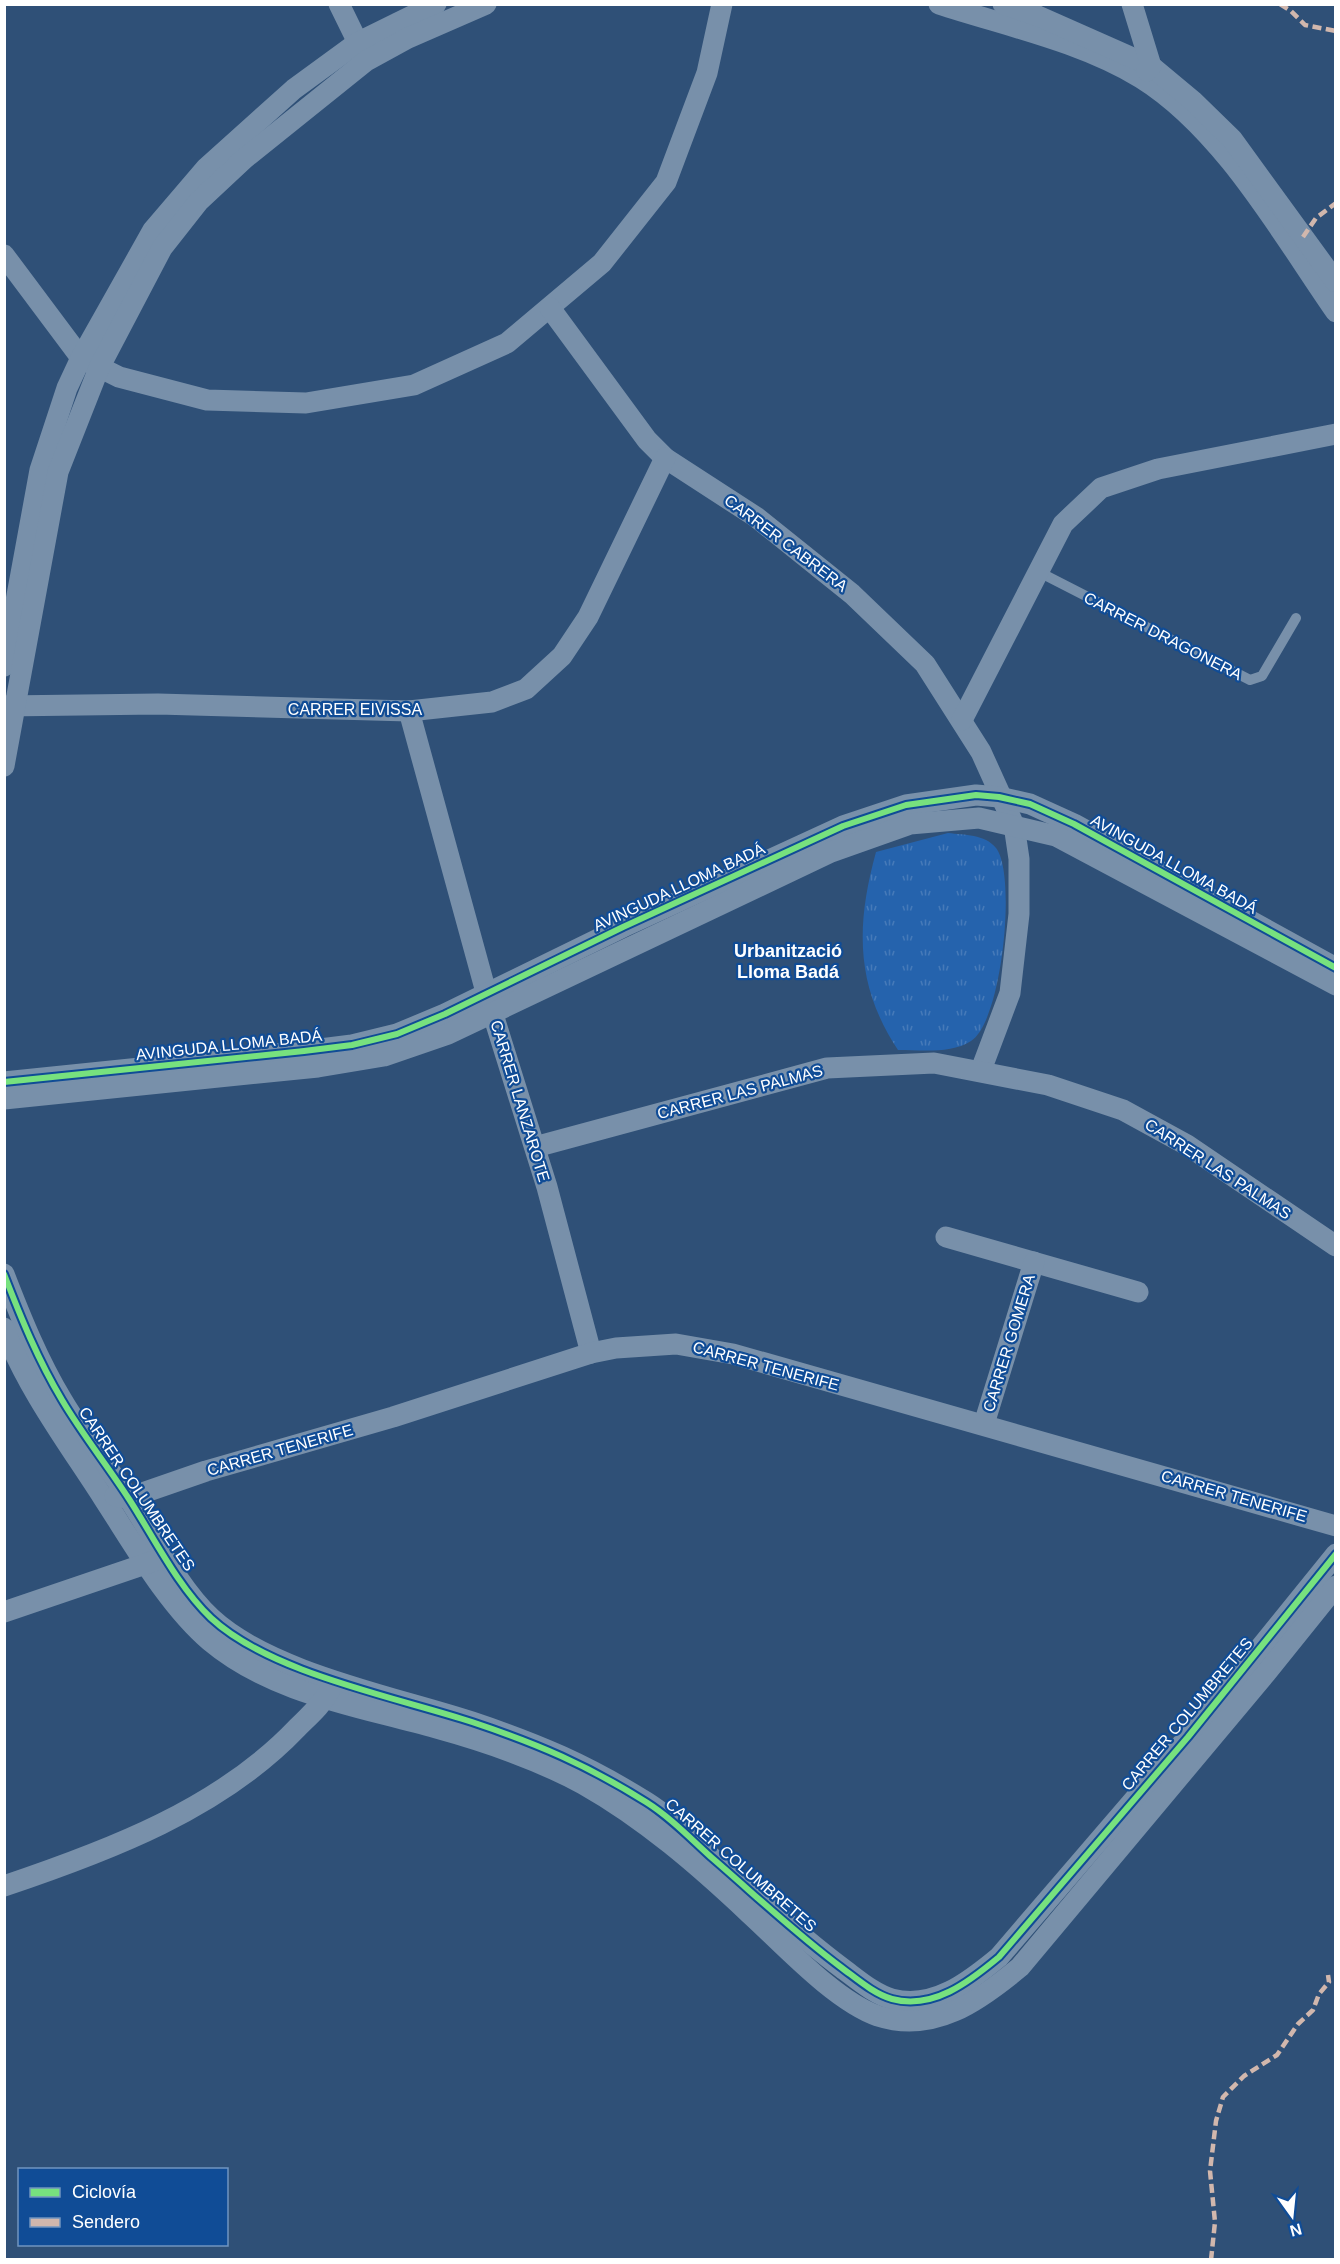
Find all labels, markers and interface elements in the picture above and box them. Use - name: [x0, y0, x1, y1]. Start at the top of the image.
- street label: CARRER CABRERA: [721, 491, 851, 595]
- street label: CARRER DRAGONERA: [1081, 589, 1245, 683]
- street label: CARRER EIVISSA: [288, 701, 422, 718]
- street label: AVINGUDA LLOMA BADÁ: [1088, 810, 1261, 917]
- street label: AVINGUDA LLOMA BADÁ: [590, 839, 768, 934]
- district label: Urbanització Lloma Badá: [734, 941, 842, 982]
- street label: CARRER LANZAROTE: [487, 1018, 553, 1184]
- street label: AVINGUDA LLOMA BADÁ: [135, 1026, 323, 1063]
- street label: CARRER LAS PALMAS: [655, 1062, 825, 1122]
- street label: CARRER LAS PALMAS: [1142, 1115, 1294, 1223]
- street label: CARRER GOMERA: [980, 1272, 1038, 1414]
- street label: CARRER TENERIFE: [691, 1338, 841, 1394]
- street label: CARRER COLUMBRETES: [76, 1404, 198, 1574]
- street label: CARRER TENERIFE: [205, 1421, 355, 1479]
- street label: CARRER TENERIFE: [1159, 1467, 1309, 1525]
- street label: CARRER COLUMBRETES: [1118, 1634, 1256, 1794]
- street label: CARRER COLUMBRETES: [662, 1795, 820, 1935]
- legend: [18, 2168, 228, 2246]
- text: Ciclovía: [72, 2182, 137, 2202]
- north arrow: [1262, 2186, 1322, 2246]
- text: Sendero: [72, 2212, 140, 2232]
- text: N: [1288, 2220, 1304, 2240]

